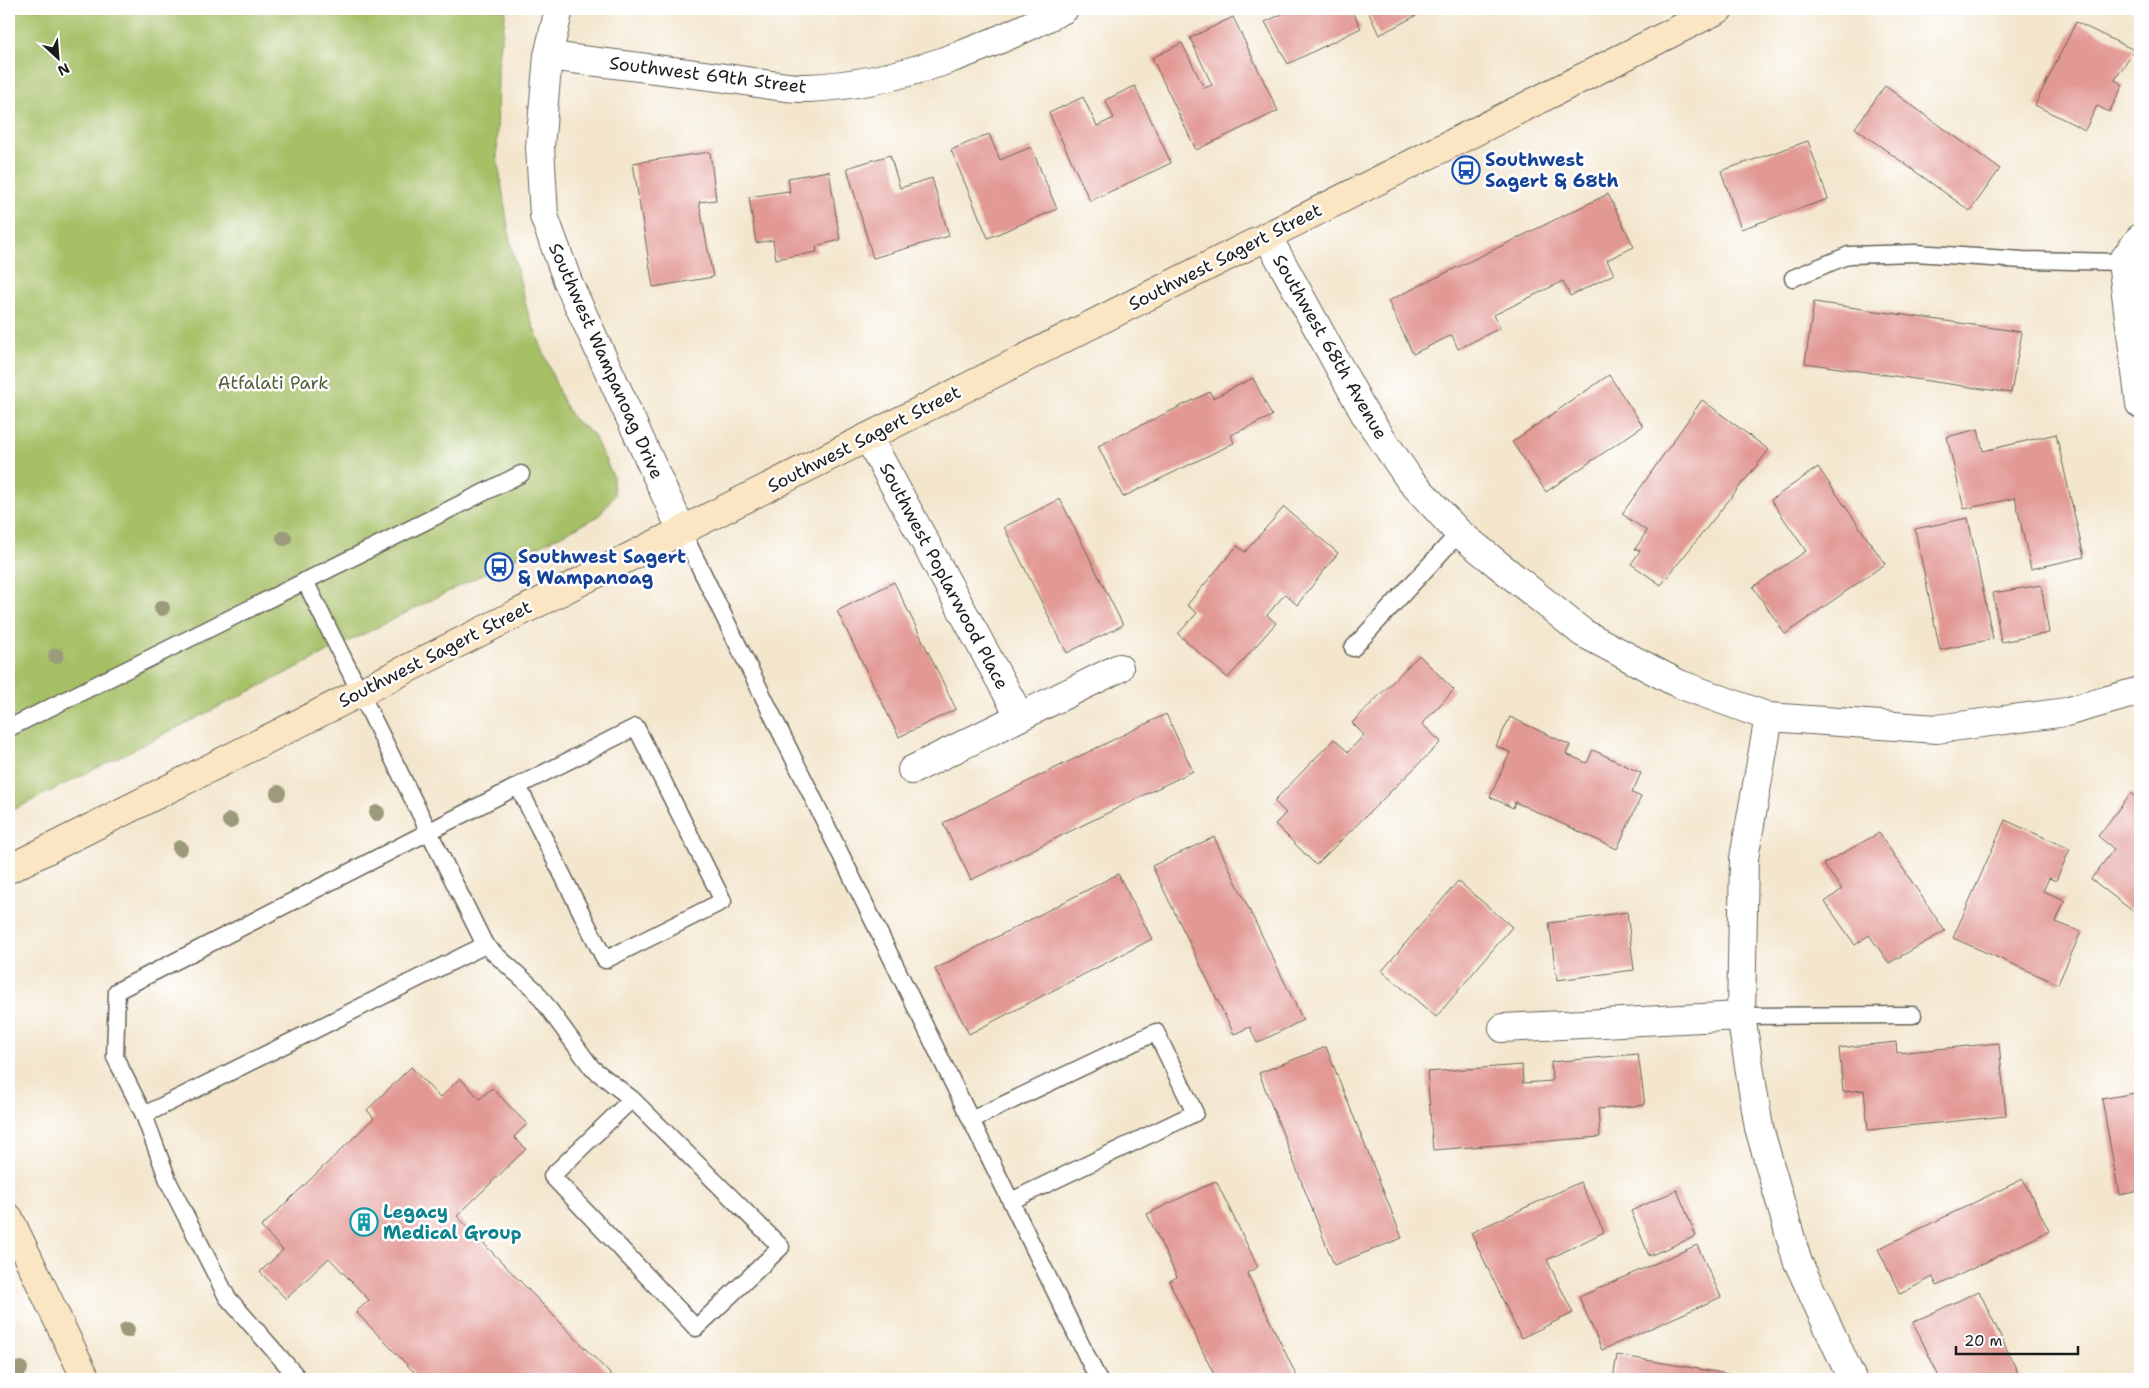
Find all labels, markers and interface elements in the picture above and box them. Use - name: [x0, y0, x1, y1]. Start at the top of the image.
- north arrow: [32, 32, 82, 82]
- street label: Southwest 69th Street: [608, 51, 808, 99]
- text: N: [55, 59, 73, 80]
- place label: Southwest Sagert & 68th: [1485, 148, 1619, 193]
- bus stop icon: Southwest Sagert & 68th: [1451, 155, 1481, 185]
- street label: Southwest Sagert Street: [1124, 198, 1326, 316]
- street label: Southwest Wampanoag Drive: [543, 239, 669, 483]
- street label: Southwest 68th Avenue: [1267, 250, 1393, 444]
- park label: Atfalati Park: [217, 371, 329, 395]
- street label: Southwest Sagert Street: [763, 380, 965, 498]
- street label: Southwest Poplarwood Place: [874, 458, 1014, 694]
- place label: Southwest Sagert & Wampanoag: [518, 545, 686, 590]
- bus stop icon: Southwest Sagert & Wampanoag: [484, 552, 514, 582]
- street label: Southwest Sagert Street: [334, 595, 536, 713]
- place label: Legacy Medical Group: [383, 1200, 522, 1245]
- building icon: Legacy Medical Group: [349, 1207, 379, 1237]
- scale bar: [1956, 1323, 2079, 1355]
- text: 20 m: [1964, 1331, 2003, 1351]

